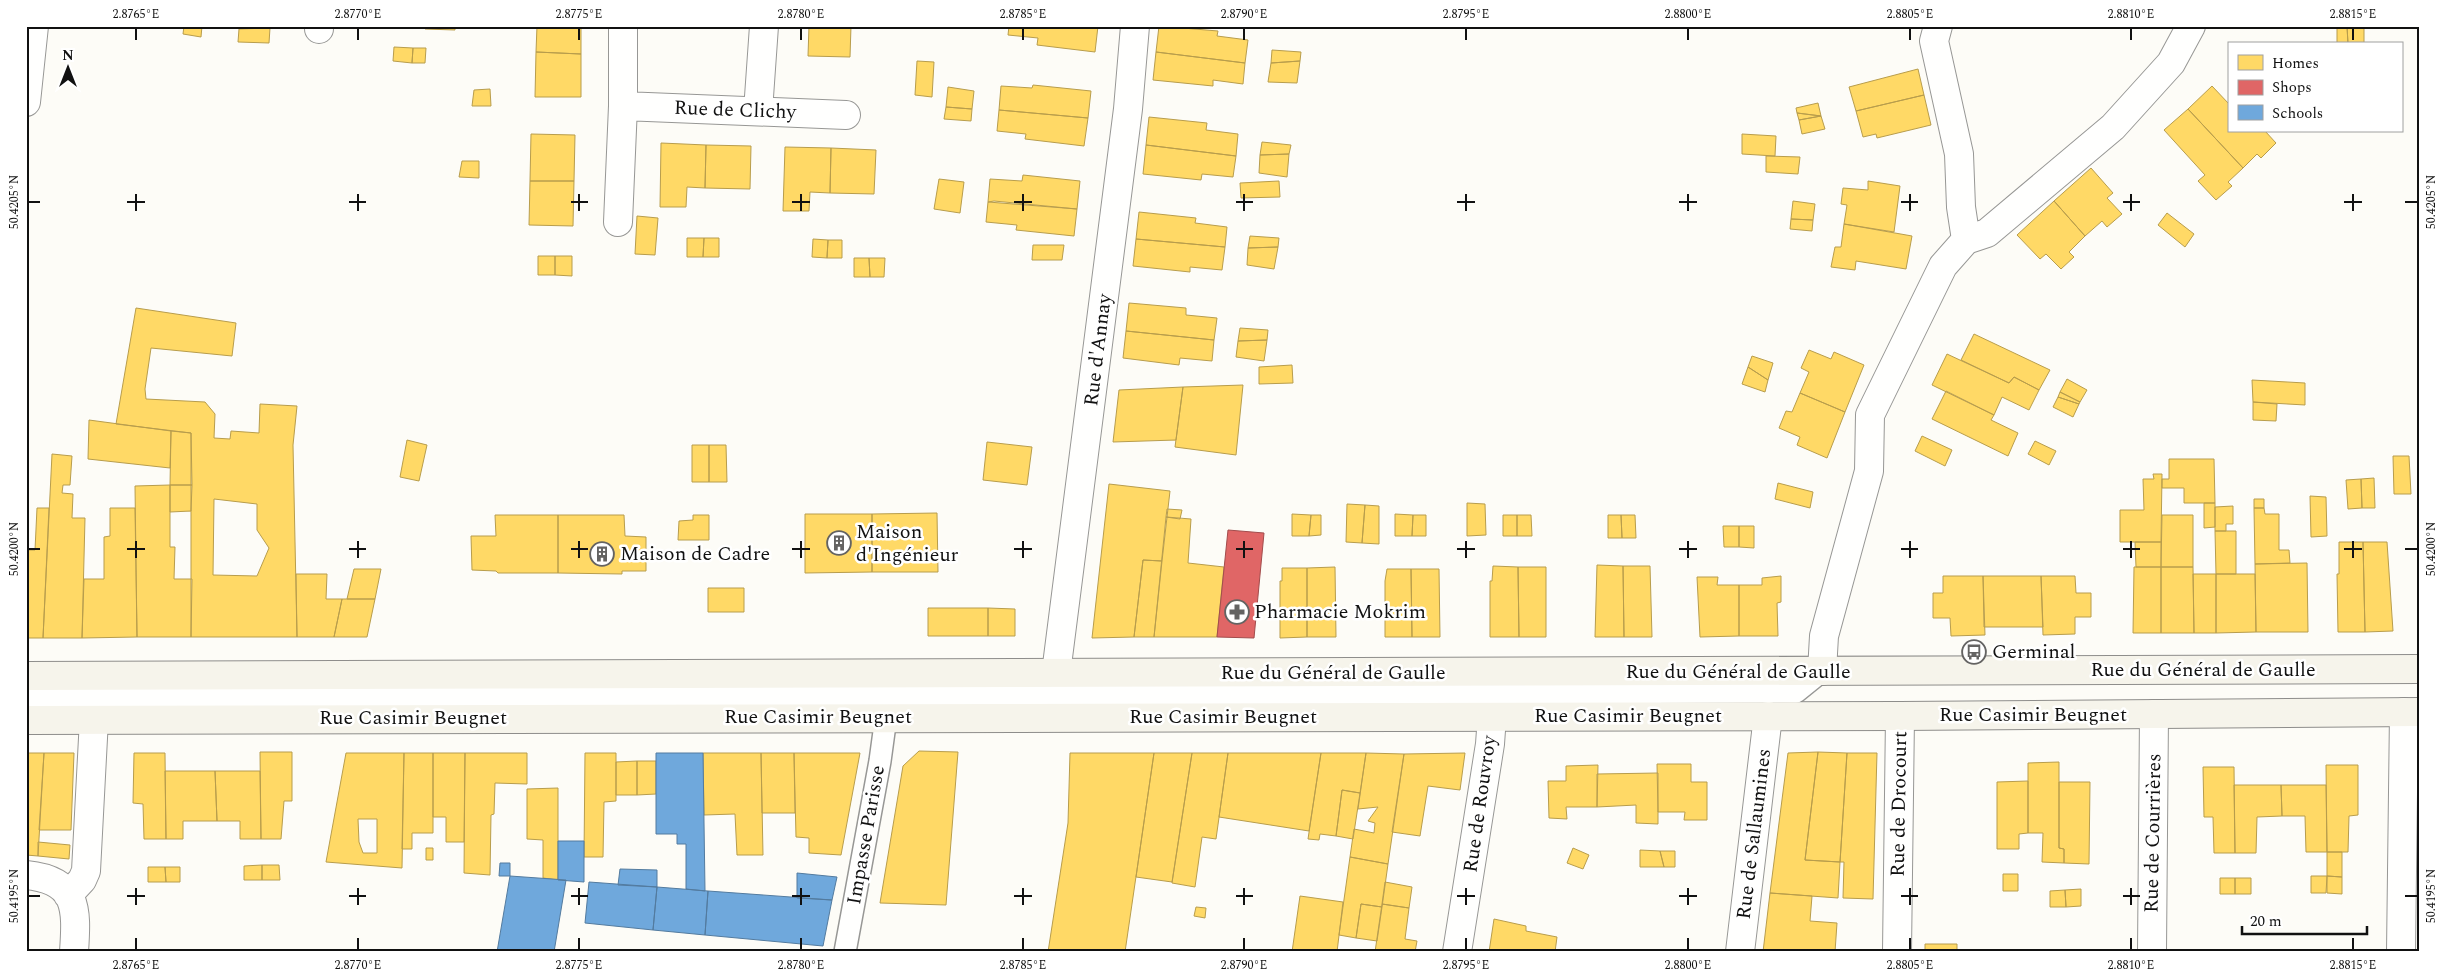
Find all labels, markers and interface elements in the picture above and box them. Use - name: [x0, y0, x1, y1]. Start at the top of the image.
- text: 2.8765°E: [113, 5, 159, 24]
- text: 2.8770°E: [335, 5, 381, 24]
- text: 2.8775°E: [556, 5, 602, 24]
- text: 2.8780°E: [778, 5, 824, 24]
- text: 2.8785°E: [1000, 5, 1046, 24]
- text: 2.8790°E: [1221, 5, 1267, 24]
- text: 2.8795°E: [1443, 5, 1489, 24]
- text: 2.8800°E: [1665, 5, 1711, 24]
- text: 2.8805°E: [1887, 5, 1933, 24]
- text: 2.8810°E: [2108, 5, 2154, 24]
- text: 2.8815°E: [2330, 5, 2376, 24]
- north arrow: [42, 42, 92, 92]
- legend: [2228, 42, 2402, 132]
- text: N: [62, 45, 74, 66]
- text: Homes: [2272, 52, 2319, 75]
- text: Shops: [2272, 76, 2312, 99]
- street label: Rue de Clichy: [673, 93, 798, 127]
- text: Schools: [2272, 102, 2323, 125]
- text: 50.4205°N: [5, 175, 24, 229]
- text: 50.4205°N: [2422, 175, 2441, 229]
- street label: Rue d'Annay: [1076, 291, 1120, 408]
- place label: Maison d'Ingénieur: [856, 517, 959, 570]
- text: 50.4200°N: [5, 522, 24, 576]
- text: 50.4200°N: [2422, 522, 2441, 576]
- building icon: Maison d'Ingénieur: [826, 530, 852, 556]
- place label: Maison de Cadre: [620, 539, 770, 569]
- building icon: Maison de Cadre: [589, 541, 615, 567]
- place label: Pharmacie Mokrim: [1254, 597, 1426, 627]
- pharmacy icon: Pharmacie Mokrim: [1224, 599, 1250, 625]
- place label: Germinal: [1992, 637, 2075, 667]
- bus stop icon: Germinal: [1961, 639, 1987, 665]
- street label: Rue du Général de Gaulle: [2090, 655, 2316, 685]
- street label: Rue du Général de Gaulle: [1625, 657, 1851, 687]
- street label: Rue du Général de Gaulle: [1220, 658, 1446, 688]
- street label: Rue Casimir Beugnet: [1939, 700, 2127, 730]
- street label: Rue Casimir Beugnet: [1534, 701, 1722, 731]
- street label: Rue Casimir Beugnet: [724, 702, 912, 732]
- street label: Rue Casimir Beugnet: [1129, 702, 1317, 732]
- street label: Rue Casimir Beugnet: [319, 703, 507, 733]
- street label: Rue de Drocourt: [1883, 731, 1915, 877]
- street label: Rue de Rouvroy: [1456, 732, 1505, 875]
- street label: Rue de Sallaumines: [1729, 747, 1779, 921]
- street label: Rue de Courrières: [2137, 753, 2169, 913]
- street label: Impasse Parisse: [839, 763, 893, 907]
- text: 50.4195°N: [5, 869, 24, 923]
- text: 50.4195°N: [2422, 869, 2441, 923]
- scale bar: [2242, 903, 2368, 935]
- text: 20 m: [2250, 910, 2282, 933]
- text: 2.8765°E: [113, 956, 159, 975]
- text: 2.8770°E: [335, 956, 381, 975]
- text: 2.8775°E: [556, 956, 602, 975]
- text: 2.8780°E: [778, 956, 824, 975]
- text: 2.8785°E: [1000, 956, 1046, 975]
- text: 2.8790°E: [1221, 956, 1267, 975]
- text: 2.8795°E: [1443, 956, 1489, 975]
- text: 2.8800°E: [1665, 956, 1711, 975]
- text: 2.8805°E: [1887, 956, 1933, 975]
- text: 2.8810°E: [2108, 956, 2154, 975]
- text: 2.8815°E: [2330, 956, 2376, 975]

